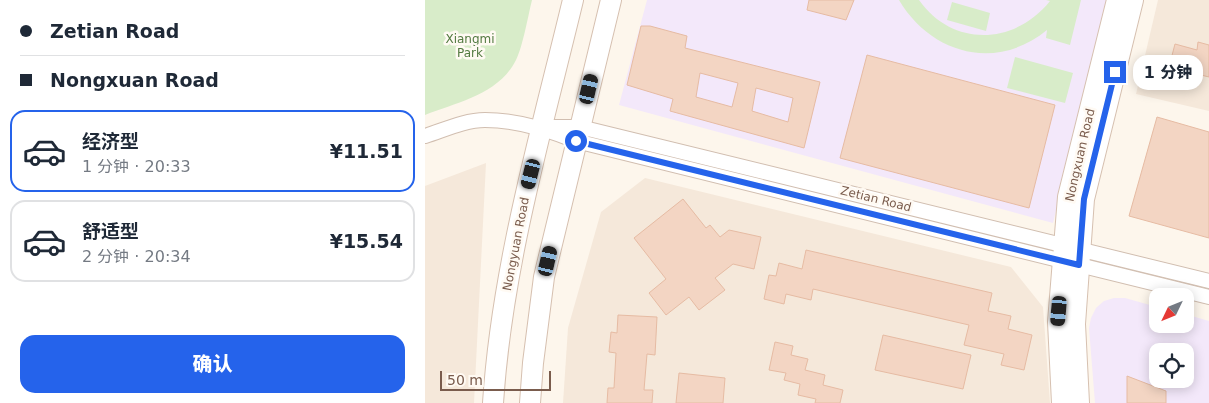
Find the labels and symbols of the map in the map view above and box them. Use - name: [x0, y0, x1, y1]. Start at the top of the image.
- park label: Xiangmi Park: [445, 32, 495, 60]
- callout: 1 分钟: [1133, 54, 1203, 90]
- route end: [1104, 61, 1126, 83]
- car: [578, 73, 599, 105]
- street label: Nongxuan Road: [1062, 107, 1098, 203]
- route start: [565, 130, 587, 152]
- car: [520, 158, 541, 190]
- street label: Zetian Road: [839, 183, 913, 215]
- street label: Nongyuan Road: [500, 196, 532, 292]
- car: [537, 245, 558, 277]
- north arrow: [1149, 288, 1194, 332]
- car: [1050, 295, 1067, 327]
- scale bar: [440, 368, 551, 391]

